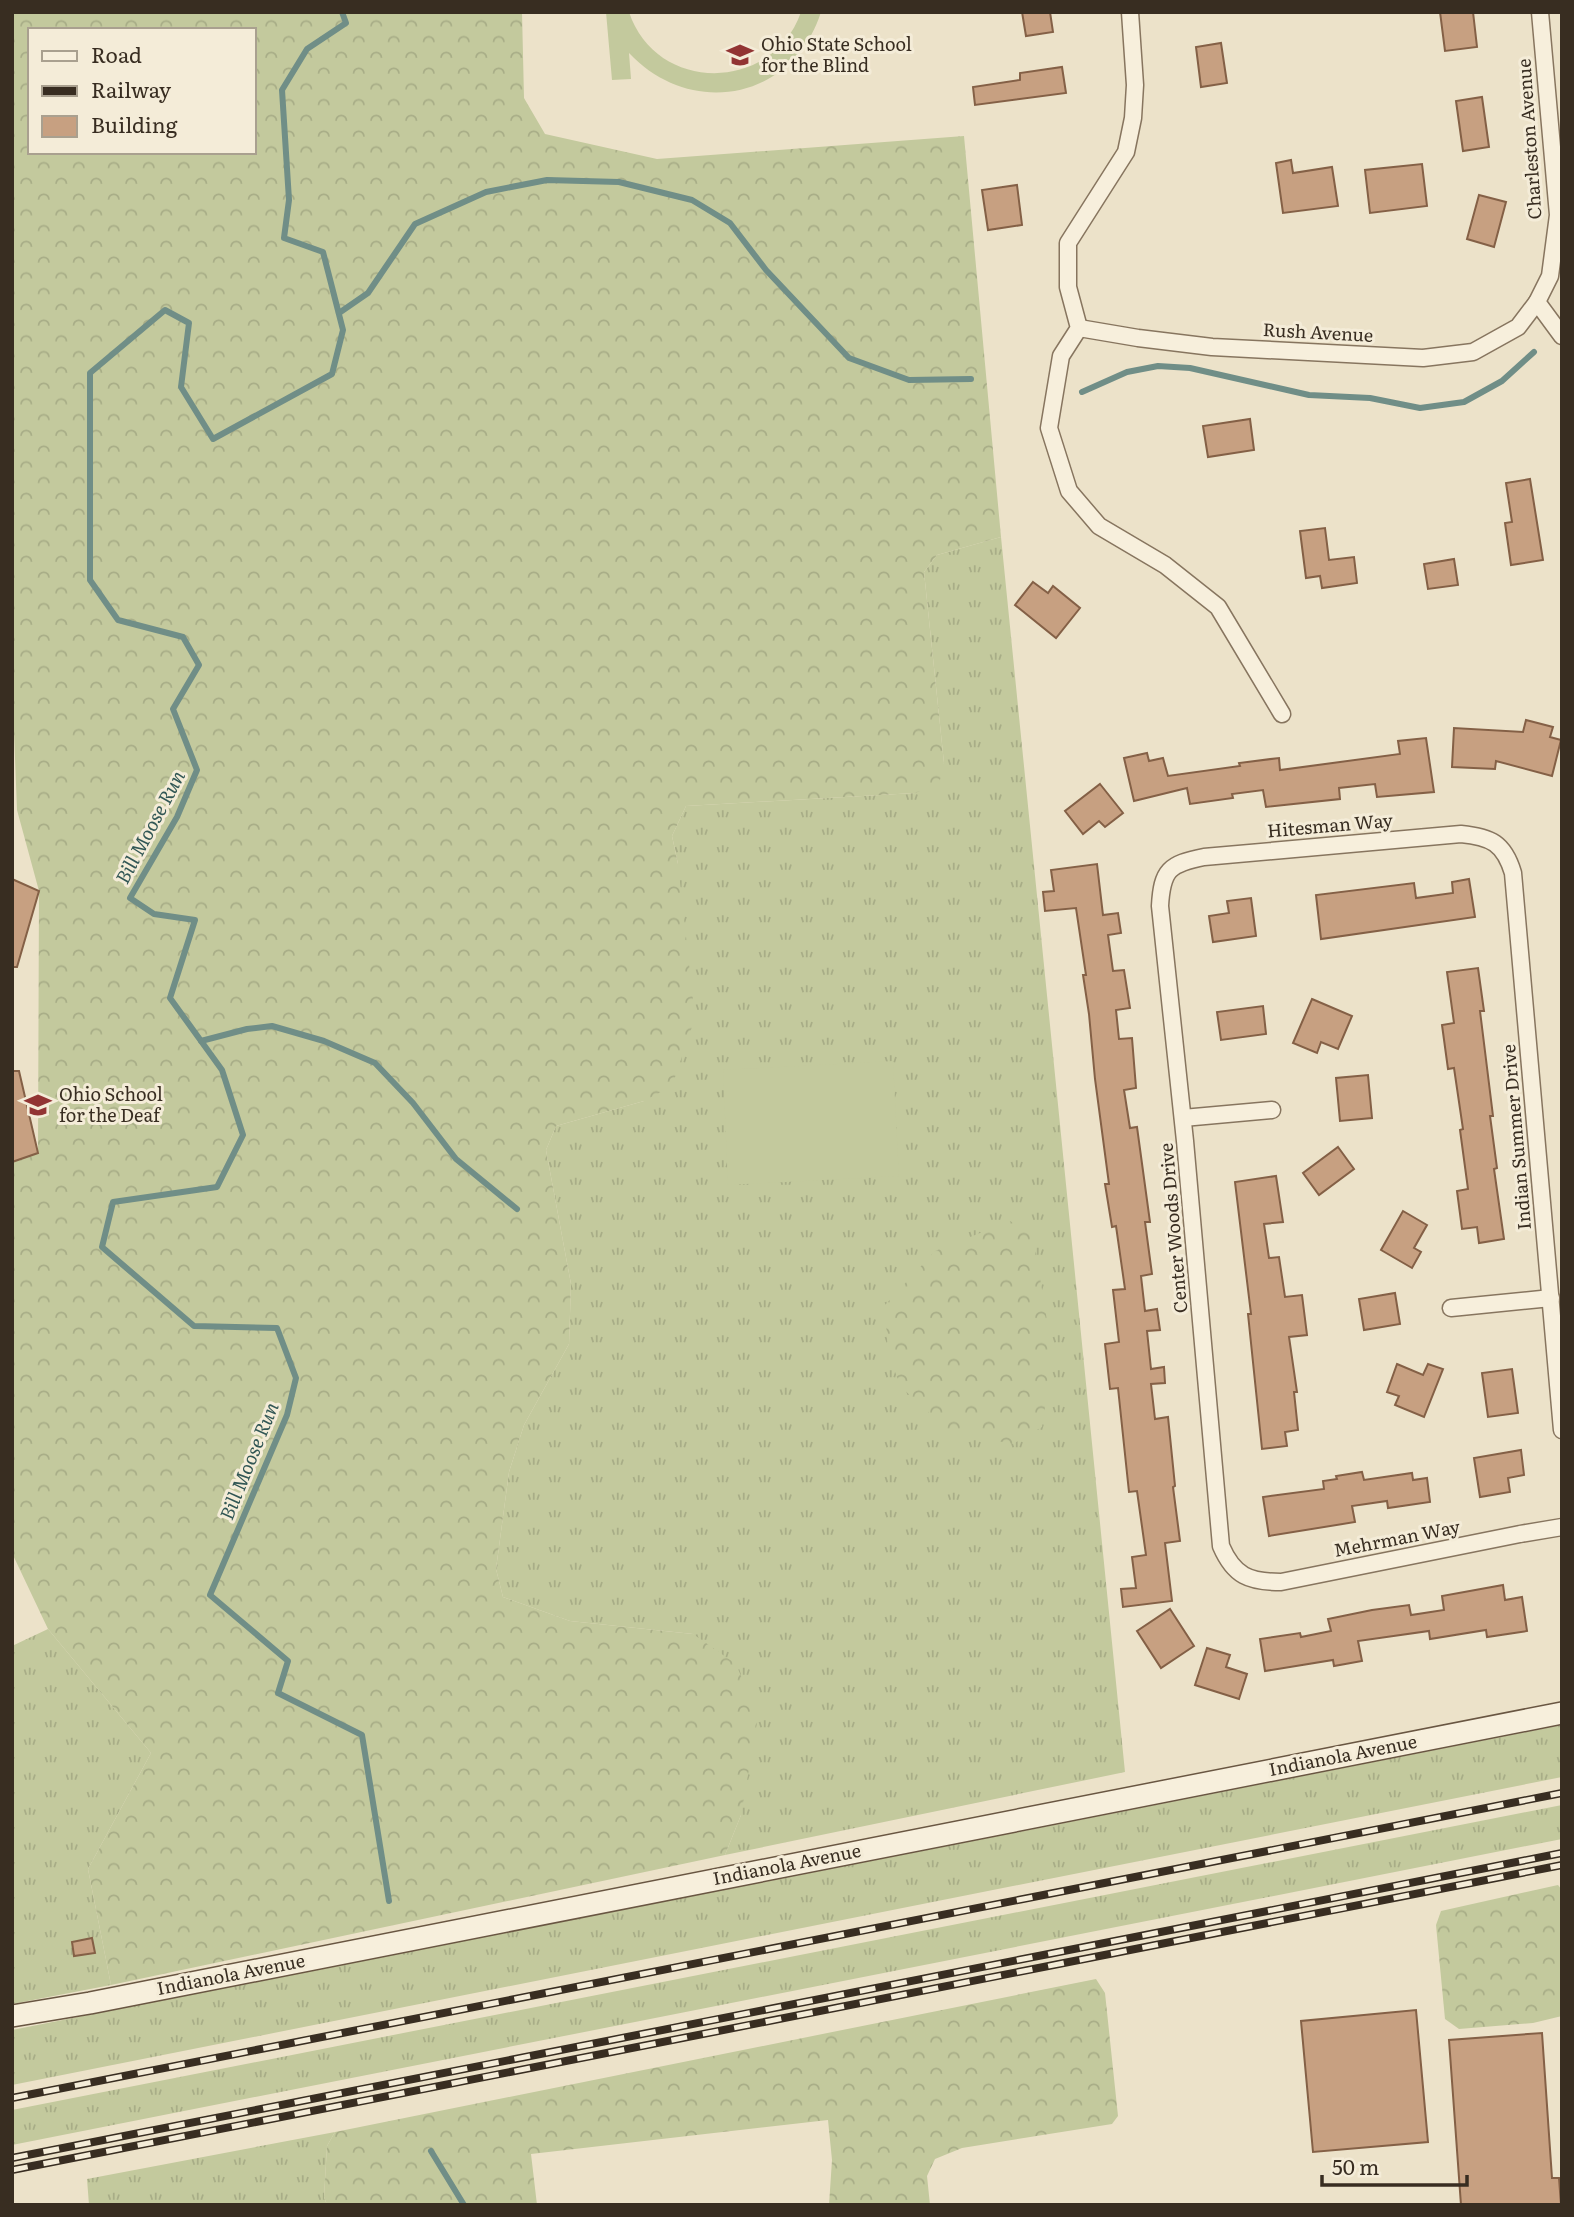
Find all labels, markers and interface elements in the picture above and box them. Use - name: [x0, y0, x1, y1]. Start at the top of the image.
- legend: [28, 28, 256, 154]
- place label: Ohio State School for the Blind: [761, 30, 912, 78]
- text: Road: [91, 38, 142, 69]
- school or university icon: Ohio State School for the Blind: [725, 40, 755, 70]
- street label: Charleston Avenue: [1509, 58, 1548, 220]
- text: Railway: [91, 73, 172, 104]
- text: Building: [91, 108, 178, 139]
- street label: Rush Avenue: [1262, 315, 1374, 348]
- water label: Bill Moose Run: [107, 764, 191, 888]
- street label: Hitesman Way: [1266, 806, 1394, 843]
- street label: Indian Summer Drive: [1494, 1043, 1537, 1231]
- place label: Ohio School for the Deaf: [59, 1080, 163, 1128]
- school or university icon: Ohio School for the Deaf: [23, 1090, 53, 1120]
- street label: Center Woods Drive: [1152, 1142, 1193, 1314]
- water label: Bill Moose Run: [212, 1397, 285, 1524]
- street label: Mehrman Way: [1331, 1512, 1463, 1563]
- street label: Indianola Avenue: [1266, 1727, 1419, 1782]
- street label: Indianola Avenue: [710, 1836, 863, 1891]
- street label: Indianola Avenue: [154, 1946, 307, 2001]
- scale bar: [1322, 2144, 1467, 2188]
- text: 50 m: [1332, 2150, 1379, 2181]

